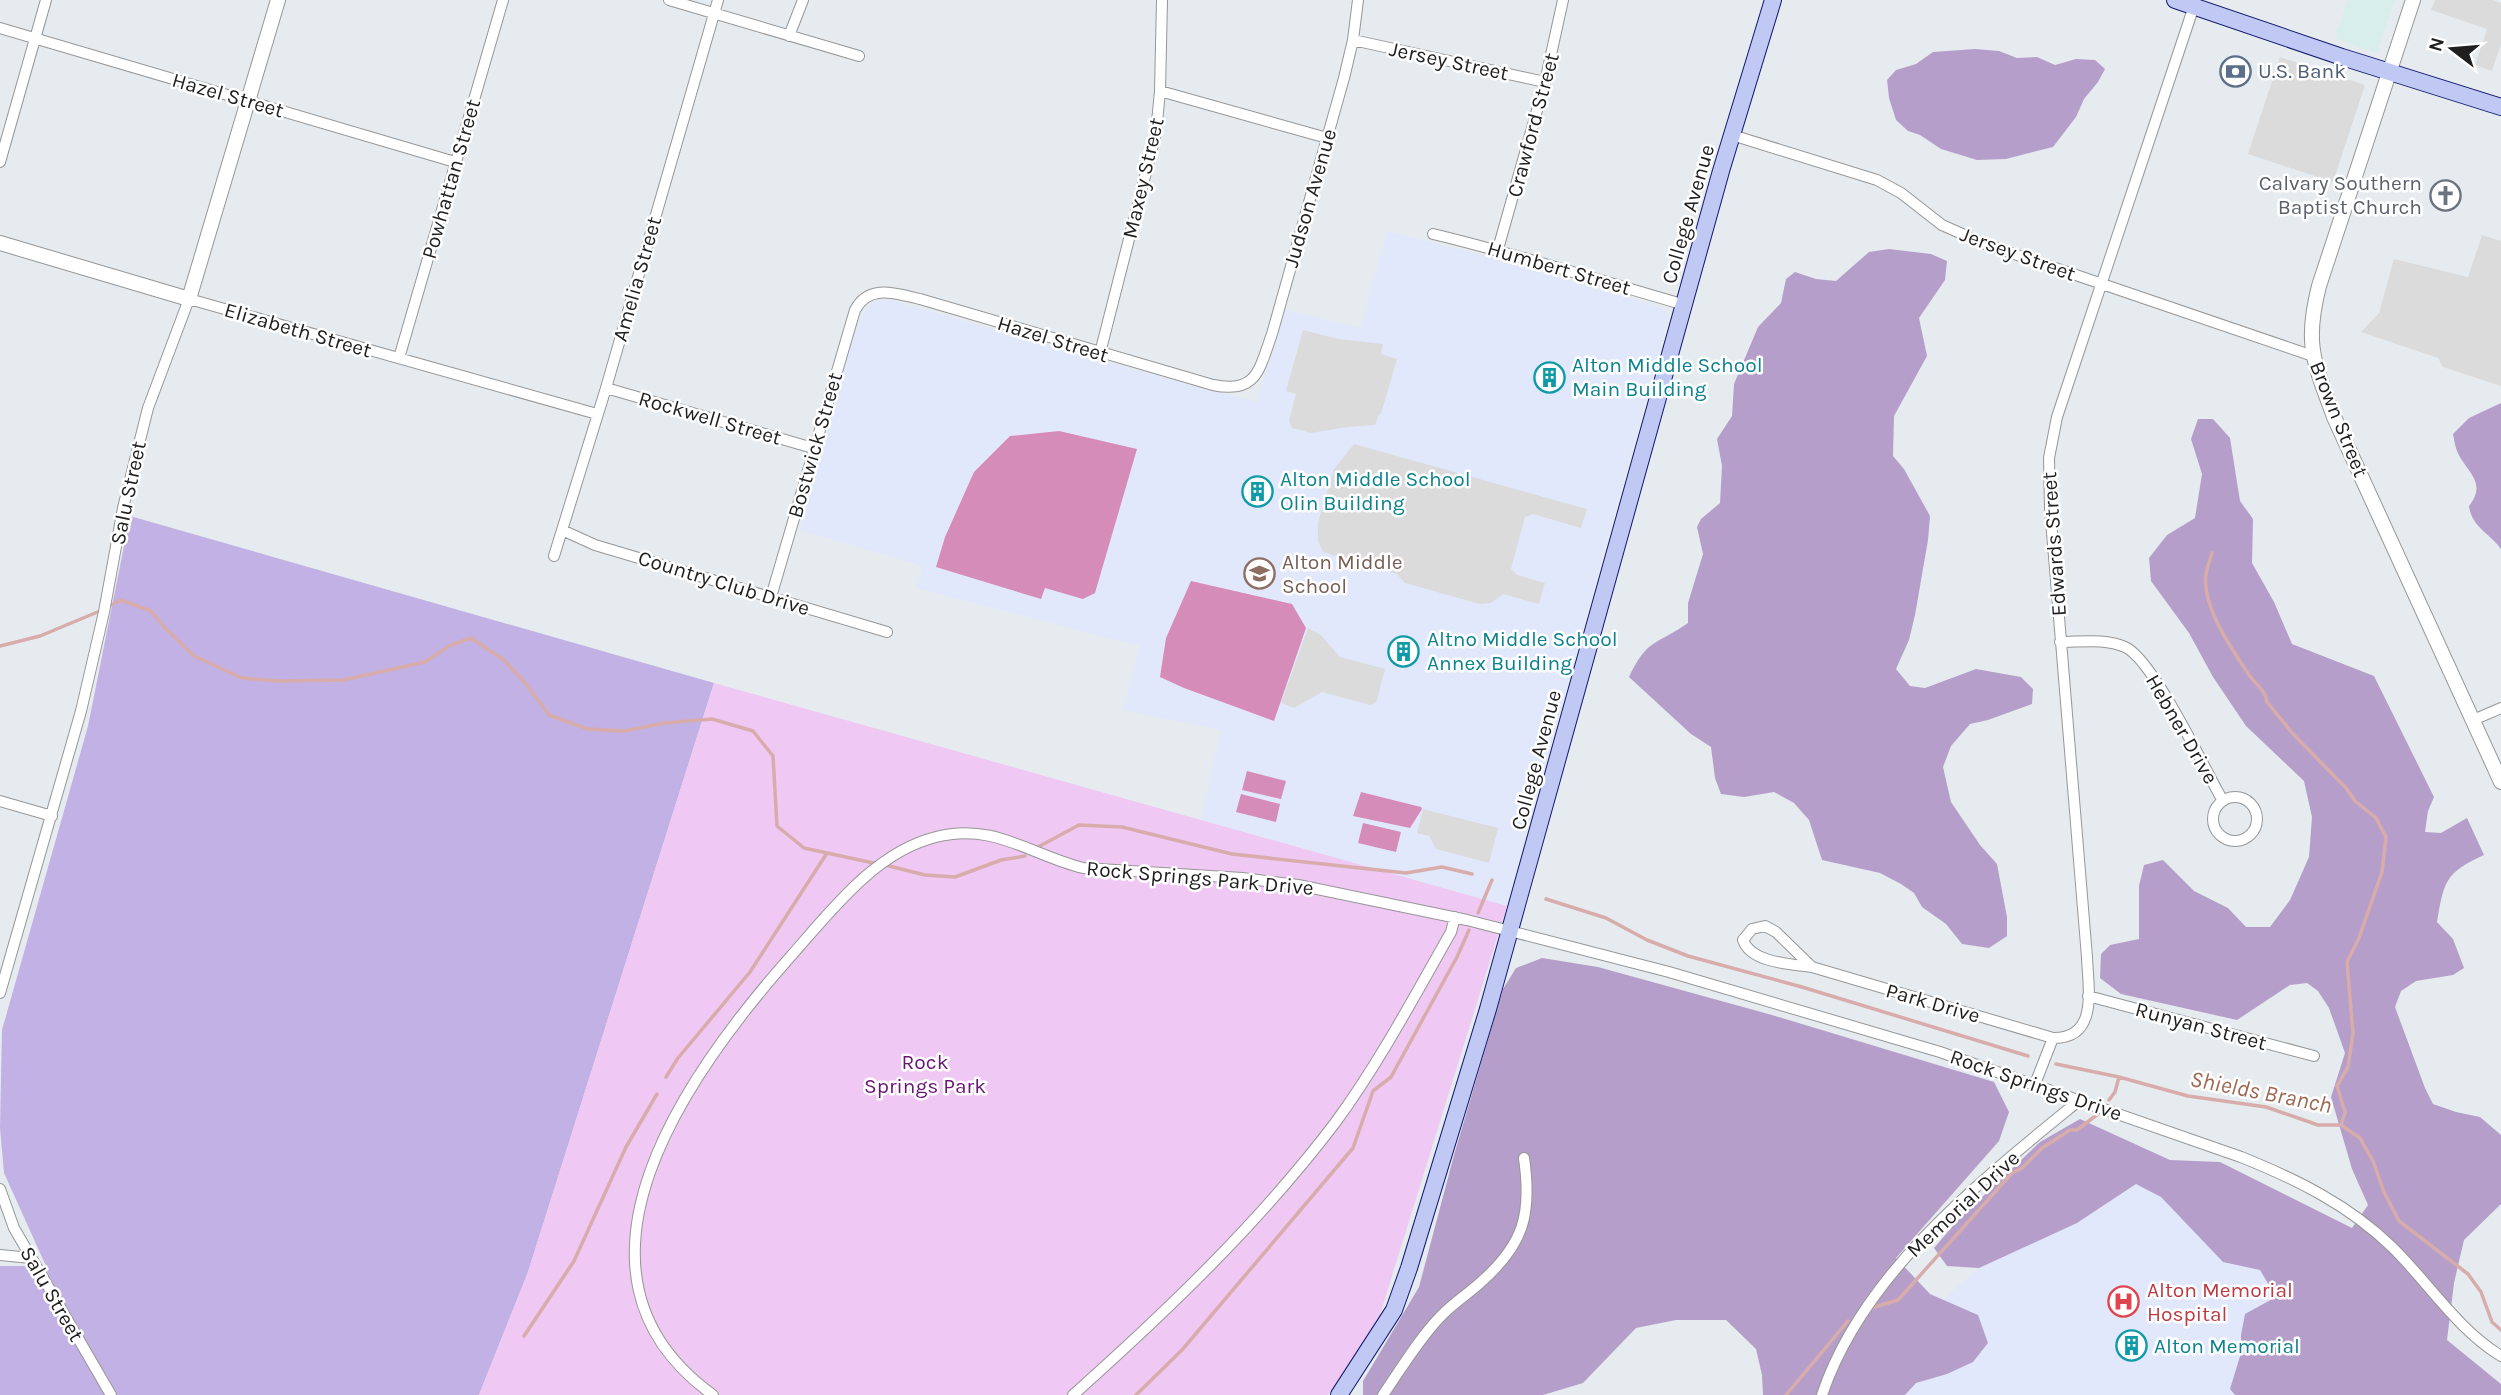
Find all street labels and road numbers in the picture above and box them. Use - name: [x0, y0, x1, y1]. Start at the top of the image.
- street label: Jersey Street: [1387, 37, 1511, 85]
- street label: Crawford Street: [1502, 50, 1564, 200]
- street label: Hazel Street: [169, 68, 287, 122]
- street label: Powhattan Street: [417, 96, 485, 262]
- street label: Maxey Street: [1117, 115, 1169, 241]
- street label: Judson Avenue: [1279, 126, 1341, 270]
- street label: College Avenue: [1657, 142, 1719, 286]
- street label: Amelia Street: [608, 214, 666, 344]
- street label: Jersey Street: [1957, 222, 2079, 286]
- street label: Humbert Street: [1485, 236, 1633, 300]
- street label: Elizabeth Street: [222, 298, 374, 362]
- street label: Hazel Street: [995, 311, 1112, 367]
- street label: Brown Street: [2305, 358, 2373, 480]
- street label: Bostwick Street: [783, 369, 847, 521]
- street label: Rockwell Street: [636, 386, 784, 450]
- street label: Salu Street: [105, 439, 151, 547]
- street label: Edwards Street: [2037, 471, 2071, 617]
- street label: Country Club Drive: [635, 546, 813, 620]
- street label: Hebner Drive: [2141, 670, 2223, 788]
- street label: College Avenue: [1506, 688, 1566, 832]
- street label: Rock Springs Park Drive: [1085, 856, 1315, 900]
- street label: Park Drive: [1883, 978, 1983, 1028]
- street label: Runyan Street: [2133, 997, 2269, 1055]
- street label: Rock Springs Drive: [1947, 1044, 2125, 1126]
- street label: Memorial Drive: [1902, 1146, 2024, 1262]
- street label: Salu Street: [15, 1242, 89, 1346]

